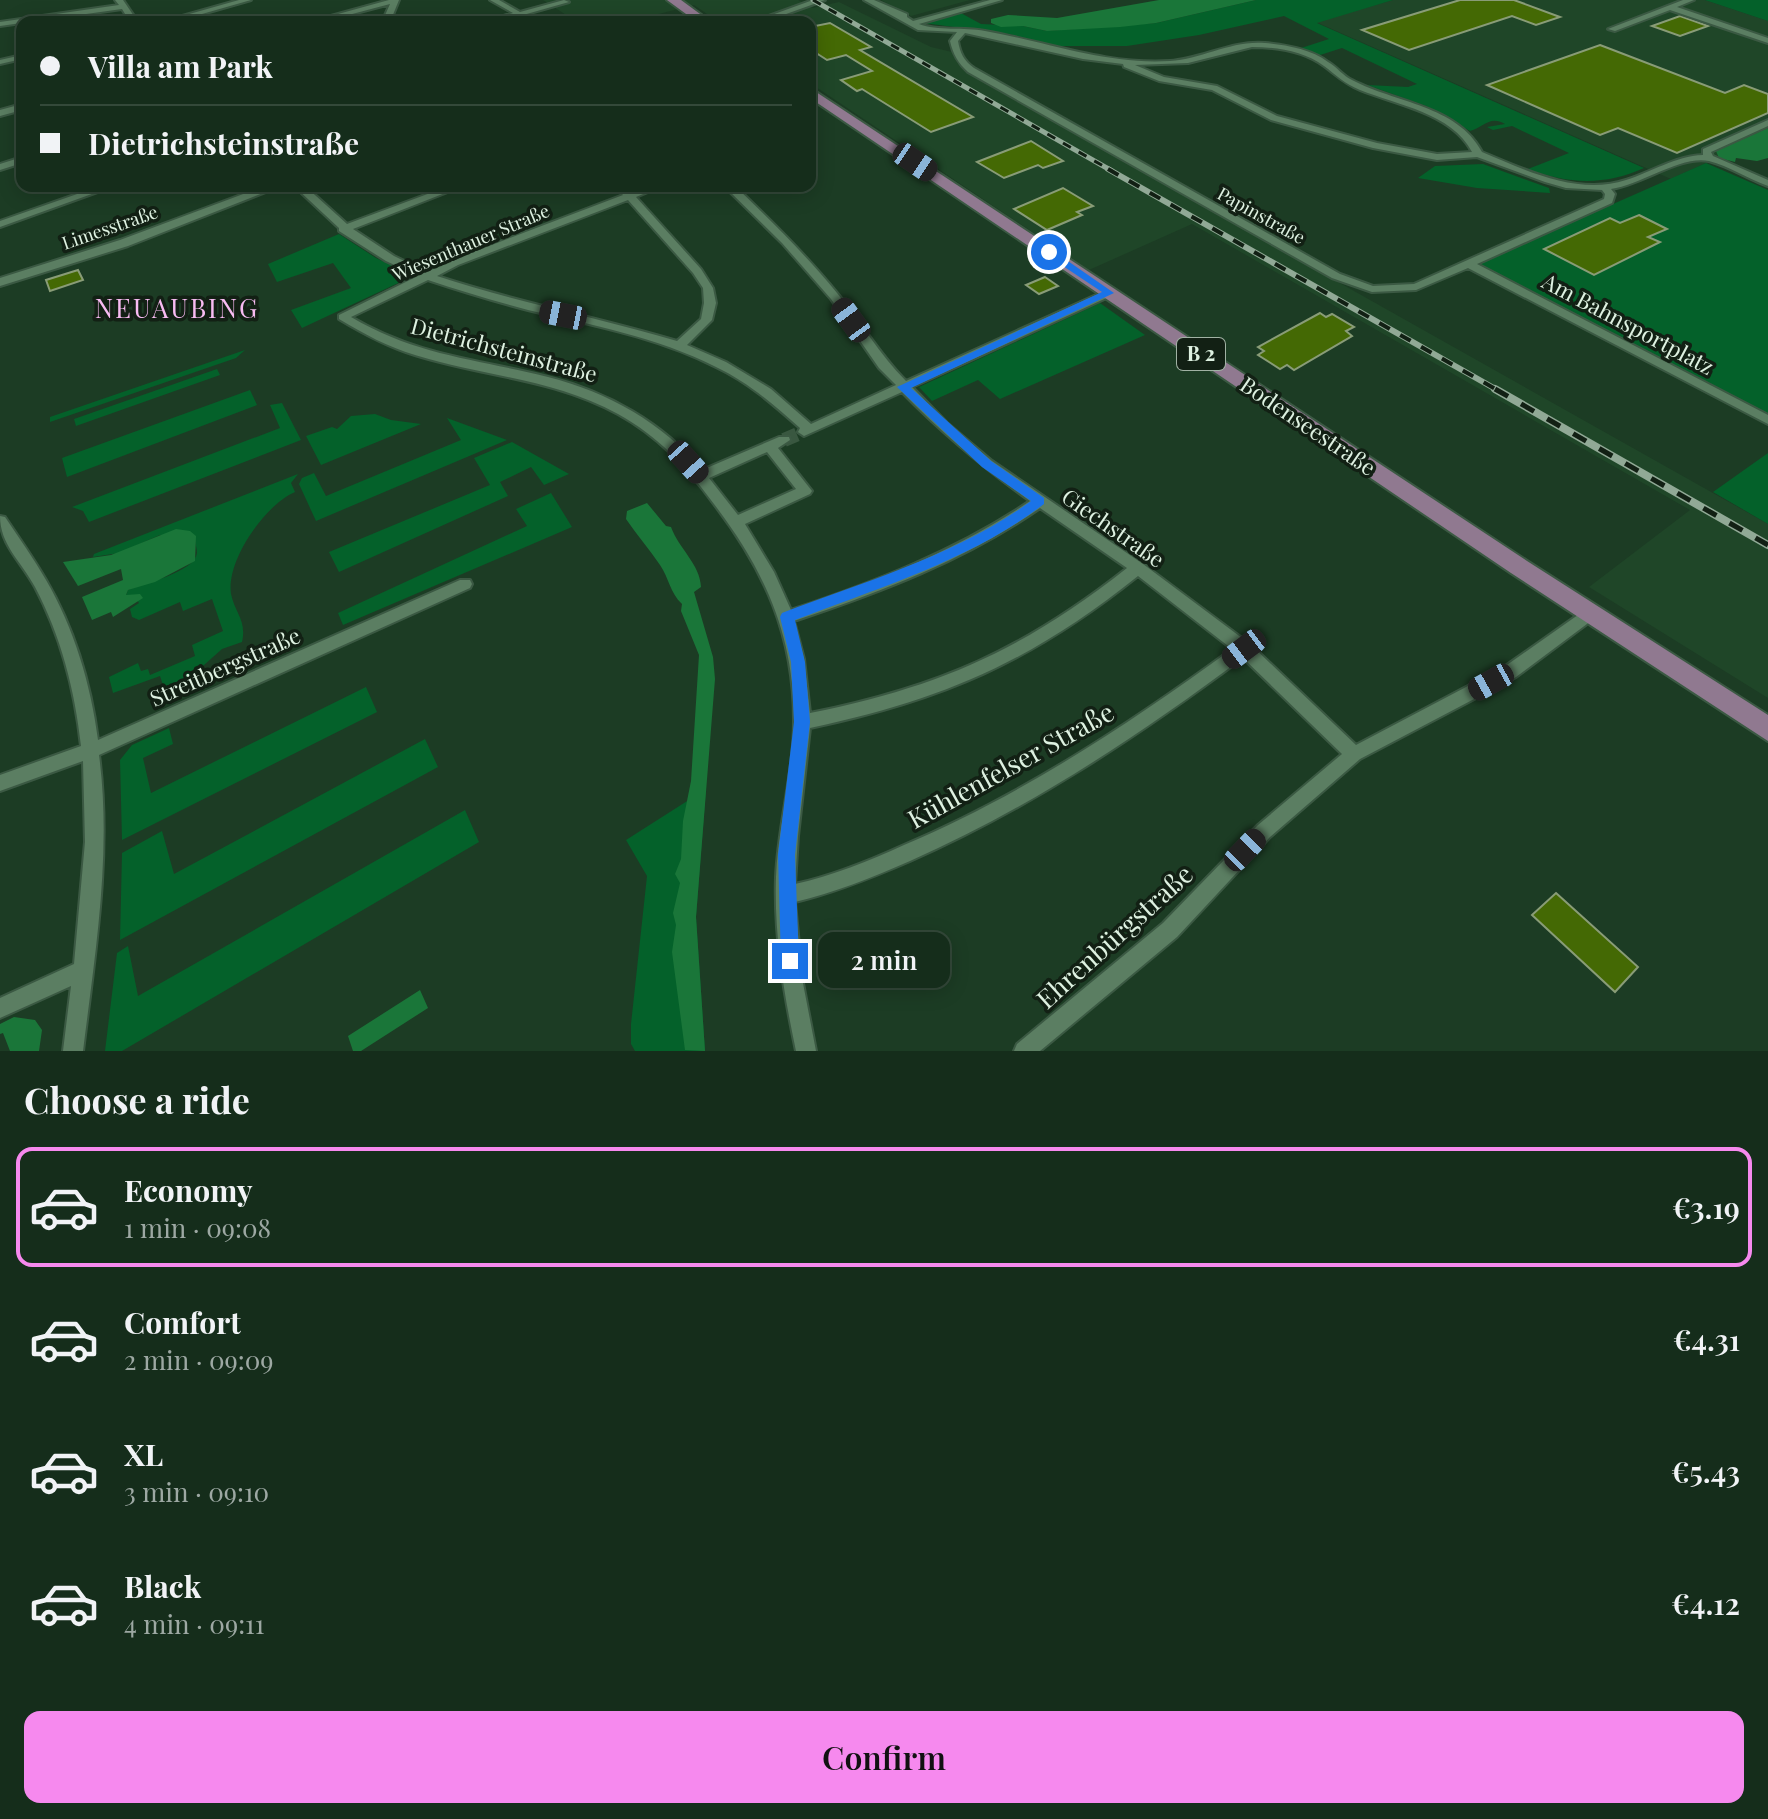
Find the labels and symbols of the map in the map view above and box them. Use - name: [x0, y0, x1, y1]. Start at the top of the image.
- car: [888, 139, 942, 185]
- street label: Papinstraße: [1213, 181, 1310, 249]
- street label: Wiesenthauer Straße: [387, 198, 553, 286]
- street label: Limesstraße: [58, 199, 161, 255]
- route start: [1031, 234, 1067, 270]
- street label: Am Bahnsportplatz: [1537, 265, 1719, 381]
- district label: NEUAUBING: [95, 290, 259, 325]
- car: [827, 294, 875, 346]
- car: [537, 299, 589, 331]
- street label: Dietrichsteinstraße: [408, 310, 601, 388]
- road number: B 2: [1177, 338, 1225, 370]
- street label: Bodenseestraße: [1235, 369, 1382, 482]
- car: [663, 436, 713, 488]
- street label: Giechstraße: [1056, 481, 1171, 574]
- street label: Streitbergstraße: [145, 620, 304, 713]
- car: [1218, 625, 1270, 673]
- car: [1464, 660, 1518, 704]
- street label: Kühlenfelser Straße: [901, 694, 1120, 836]
- car: [1220, 824, 1270, 876]
- street label: Ehrenbürgstraße: [1028, 856, 1200, 1016]
- callout: 2 min: [818, 933, 950, 989]
- route end: [772, 943, 808, 979]

